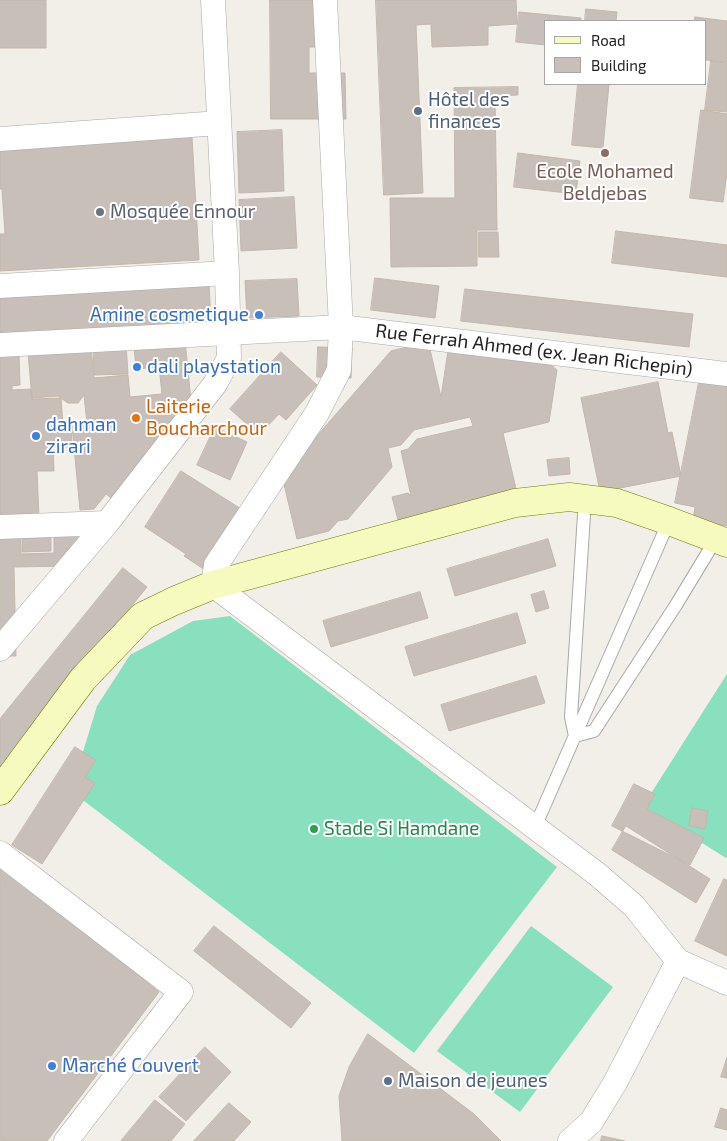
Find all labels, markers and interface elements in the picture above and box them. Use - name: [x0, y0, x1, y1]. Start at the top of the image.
- legend: [544, 20, 707, 85]
- text: Road: [591, 31, 626, 49]
- text: Building: [591, 56, 646, 74]
- place label: Hôtel des finances: [428, 89, 510, 133]
- marker: Hôtel des finances: [412, 105, 424, 117]
- marker: Ecole Mohamed Beldjebas: [599, 147, 611, 159]
- place label: Ecole Mohamed Beldjebas: [536, 161, 674, 205]
- place label: Mosquée Ennour: [110, 201, 255, 223]
- marker: Mosquée Ennour: [94, 206, 106, 218]
- place label: Amine cosmetique: [90, 304, 249, 326]
- marker: Amine cosmetique: [253, 309, 265, 321]
- street label: Rue Ferrah Ahmed (ex. Jean Richepin): [374, 319, 694, 381]
- place label: dali playstation: [147, 356, 281, 378]
- marker: dali playstation: [131, 361, 143, 373]
- place label: Laiterie Boucharchour: [146, 396, 267, 440]
- marker: Laiterie Boucharchour: [130, 412, 142, 424]
- place label: dahman zirari: [46, 414, 116, 458]
- marker: dahman zirari: [30, 430, 42, 442]
- place label: Stade Si Hamdane: [324, 818, 479, 840]
- marker: Stade Si Hamdane: [308, 823, 320, 835]
- place label: Marché Couvert: [62, 1055, 199, 1077]
- marker: Marché Couvert: [46, 1060, 58, 1072]
- place label: Maison de jeunes: [398, 1070, 548, 1092]
- marker: Maison de jeunes: [382, 1075, 394, 1087]

